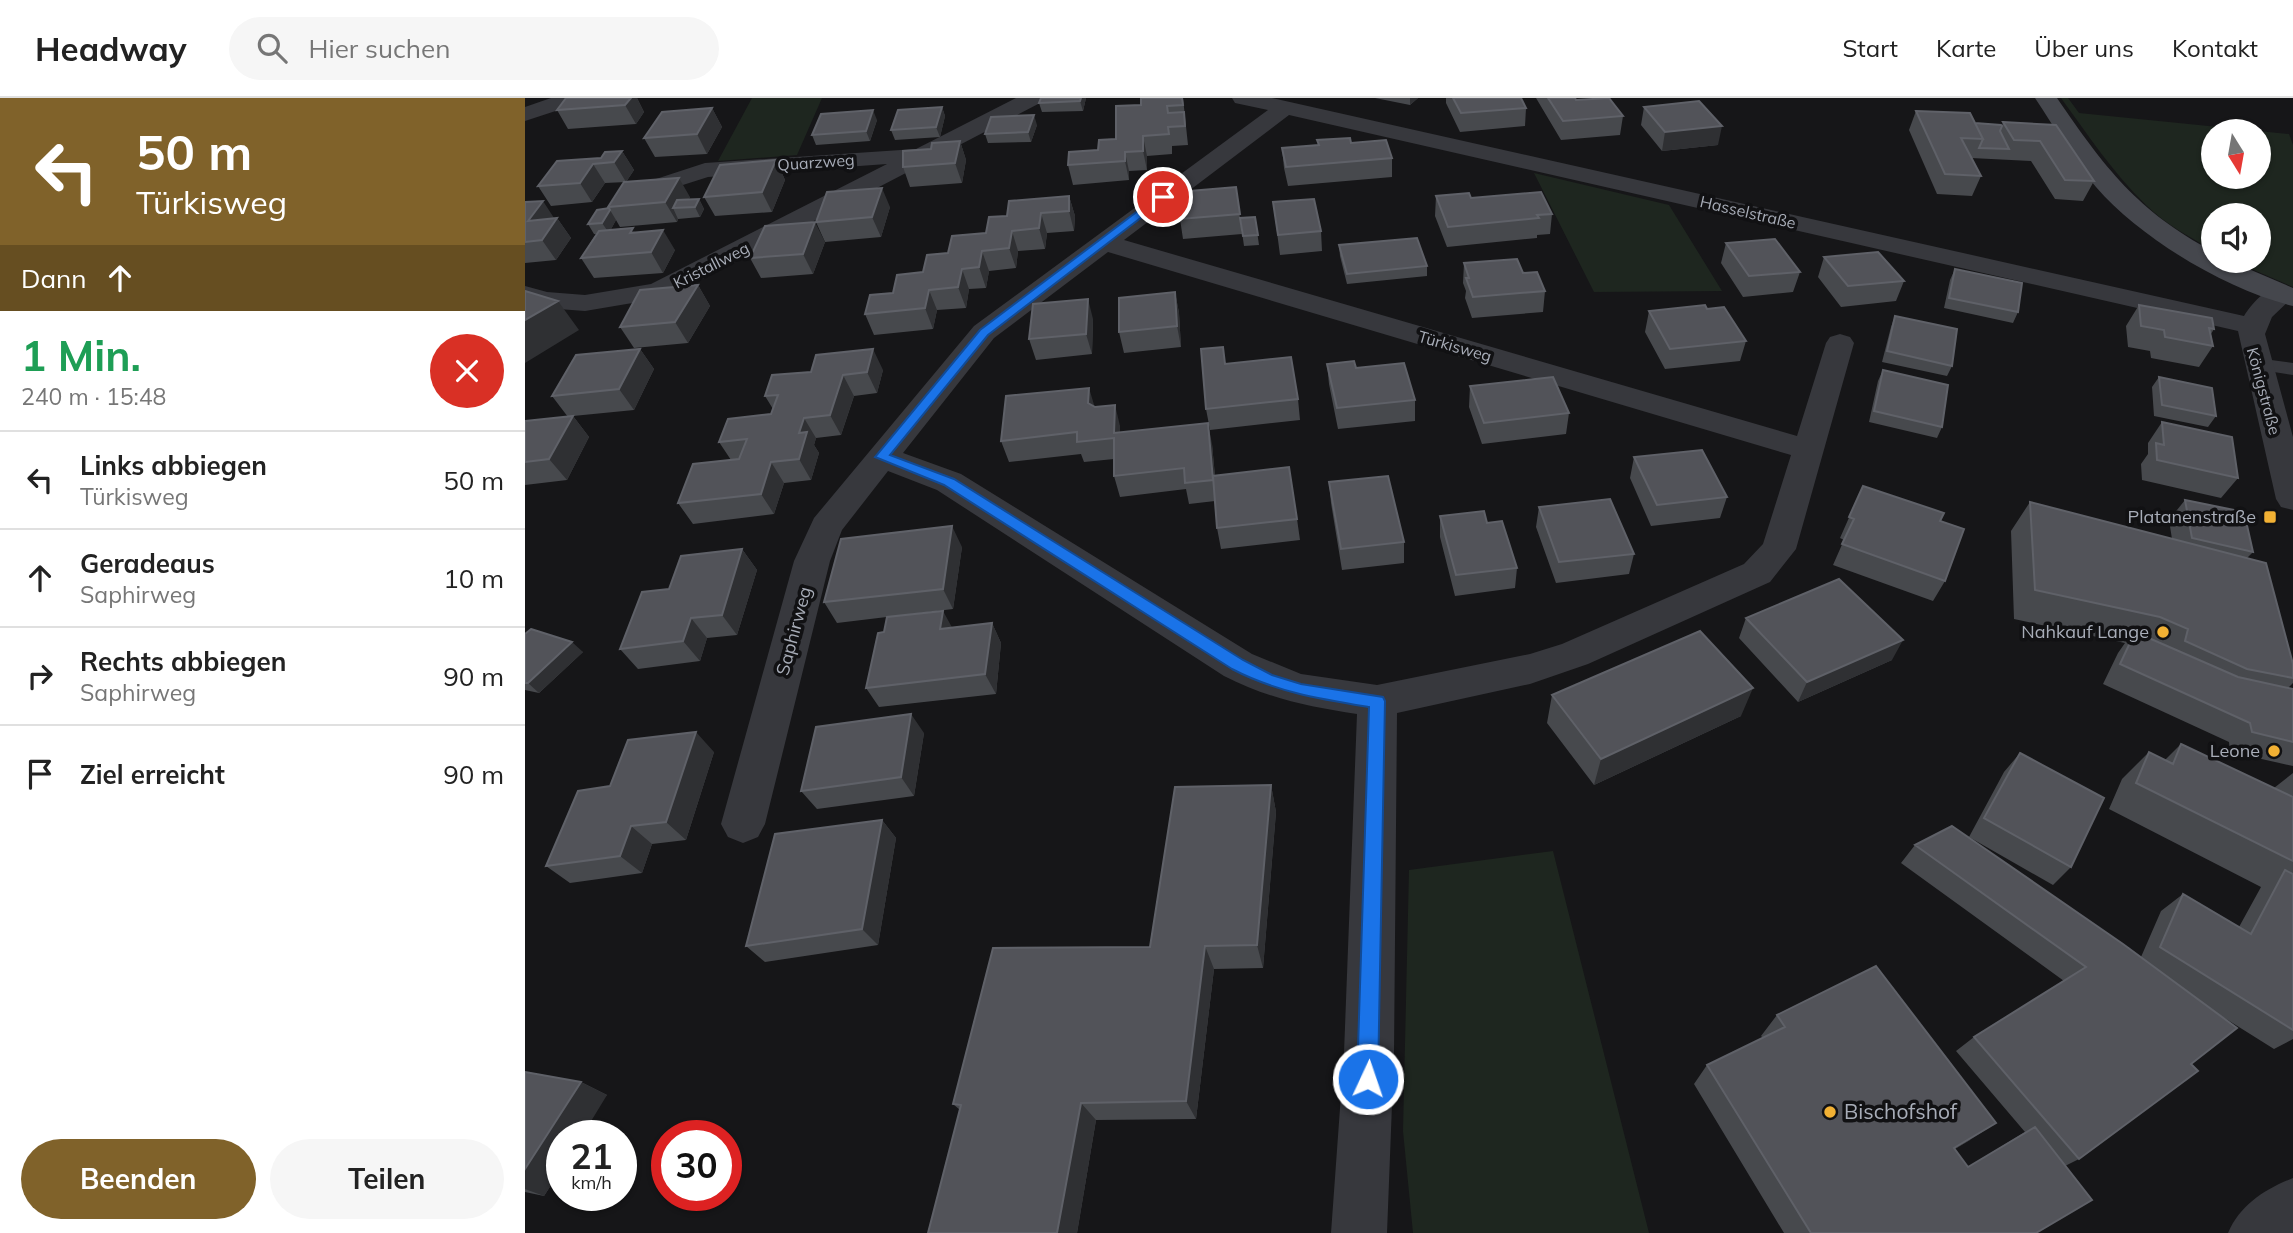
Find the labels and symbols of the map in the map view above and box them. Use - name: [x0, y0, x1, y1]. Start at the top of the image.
- north arrow: [2201, 119, 2271, 189]
- street label: Quarzweg: [777, 149, 855, 175]
- pin: [1133, 167, 1193, 227]
- street label: Hasselstraße: [1698, 191, 1798, 233]
- street label: Kristallweg: [670, 237, 752, 293]
- street label: Türkisweg: [1416, 326, 1494, 366]
- street label: Königstraße: [2243, 345, 2285, 437]
- place label: Platanenstraße: [2128, 505, 2256, 528]
- marker: Platanenstraße: [2262, 509, 2278, 525]
- street label: Saphirweg: [771, 584, 816, 678]
- place label: Nahkauf Lange: [2021, 620, 2149, 643]
- marker: Nahkauf Lange: [2155, 624, 2171, 640]
- place label: Leone: [2210, 739, 2260, 762]
- marker: Leone: [2266, 743, 2282, 759]
- position arrow: [1331, 1042, 1405, 1116]
- place label: Bischofshof: [1844, 1098, 1958, 1124]
- marker: Bischofshof: [1822, 1104, 1838, 1120]
- speed limit sign: 30: [651, 1120, 742, 1211]

